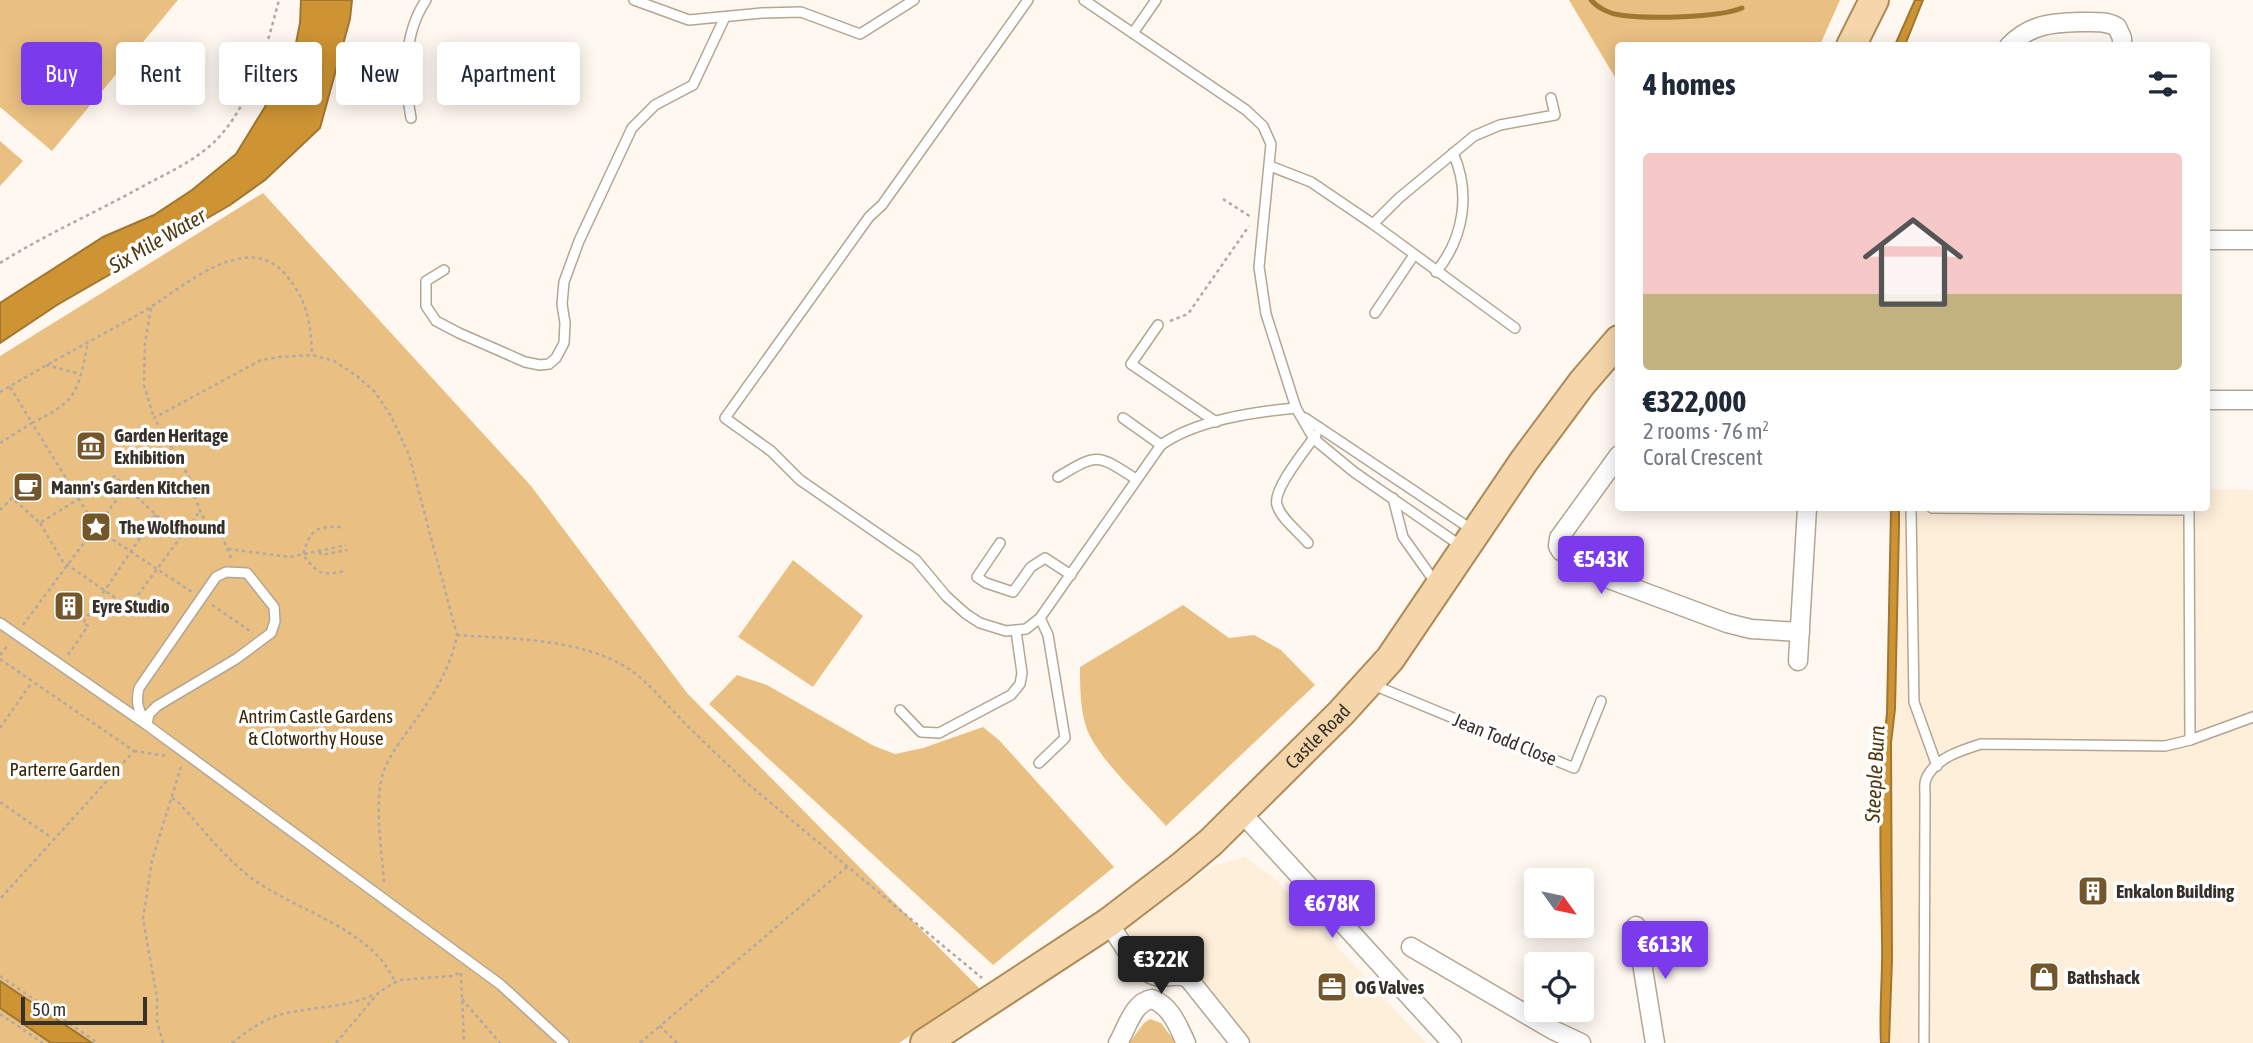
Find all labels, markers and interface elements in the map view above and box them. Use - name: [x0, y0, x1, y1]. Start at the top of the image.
- chip: Buy: [21, 42, 102, 105]
- chip: Rent: [116, 42, 205, 105]
- chip: Filters: [219, 42, 322, 105]
- chip: New: [336, 42, 423, 105]
- chip: Apartment: [437, 42, 580, 105]
- icon: filters: [2144, 65, 2182, 103]
- text: 4 homes: [1643, 67, 1736, 101]
- icon: home: [1850, 199, 1976, 325]
- water label: Six Mile Water: [104, 202, 210, 278]
- text: €322,000: [1643, 384, 1746, 418]
- text: 2 rooms · 76 m²: [1643, 418, 1769, 444]
- place label: Garden Heritage Exhibition: [114, 424, 229, 468]
- museum icon: Garden Heritage Exhibition: [74, 429, 108, 463]
- text: Coral Crescent: [1643, 444, 1763, 470]
- cafe icon: Mann's Garden Kitchen: [11, 470, 45, 504]
- place label: Mann's Garden Kitchen: [51, 476, 210, 498]
- place icon: The Wolfhound: [79, 510, 113, 544]
- place label: The Wolfhound: [119, 516, 225, 538]
- pin: €543K: [1552, 536, 1650, 596]
- text: €543K: [1574, 546, 1628, 572]
- building icon: Eyre Studio: [52, 589, 86, 623]
- place label: Eyre Studio: [92, 595, 170, 617]
- street label: Castle Road: [1281, 700, 1355, 773]
- park label: Antrim Castle Gardens & Clotworthy House: [239, 705, 393, 749]
- street label: Jean Todd Close: [1450, 708, 1560, 770]
- water label: Steeple Burn: [1859, 725, 1889, 824]
- park label: Parterre Garden: [10, 758, 120, 780]
- north arrow: [1524, 868, 1594, 938]
- map controls: [1524, 868, 1594, 1022]
- building icon: Enkalon Building: [2076, 874, 2110, 908]
- pin: €678K: [1283, 880, 1381, 940]
- place label: Enkalon Building: [2116, 880, 2235, 902]
- text: €678K: [1305, 890, 1359, 916]
- pin: €613K: [1616, 922, 1714, 981]
- text: €613K: [1638, 931, 1692, 957]
- pin: €322K: [1112, 936, 1210, 996]
- text: €322K: [1134, 946, 1188, 972]
- button: locate: [1524, 952, 1594, 1022]
- shop icon: Bathshack: [2027, 960, 2061, 994]
- place label: Bathshack: [2067, 966, 2140, 988]
- office icon: OG Valves: [1315, 970, 1349, 1004]
- place label: OG Valves: [1355, 976, 1424, 998]
- scale bar: [21, 994, 147, 1026]
- text: 50 m: [32, 998, 66, 1020]

